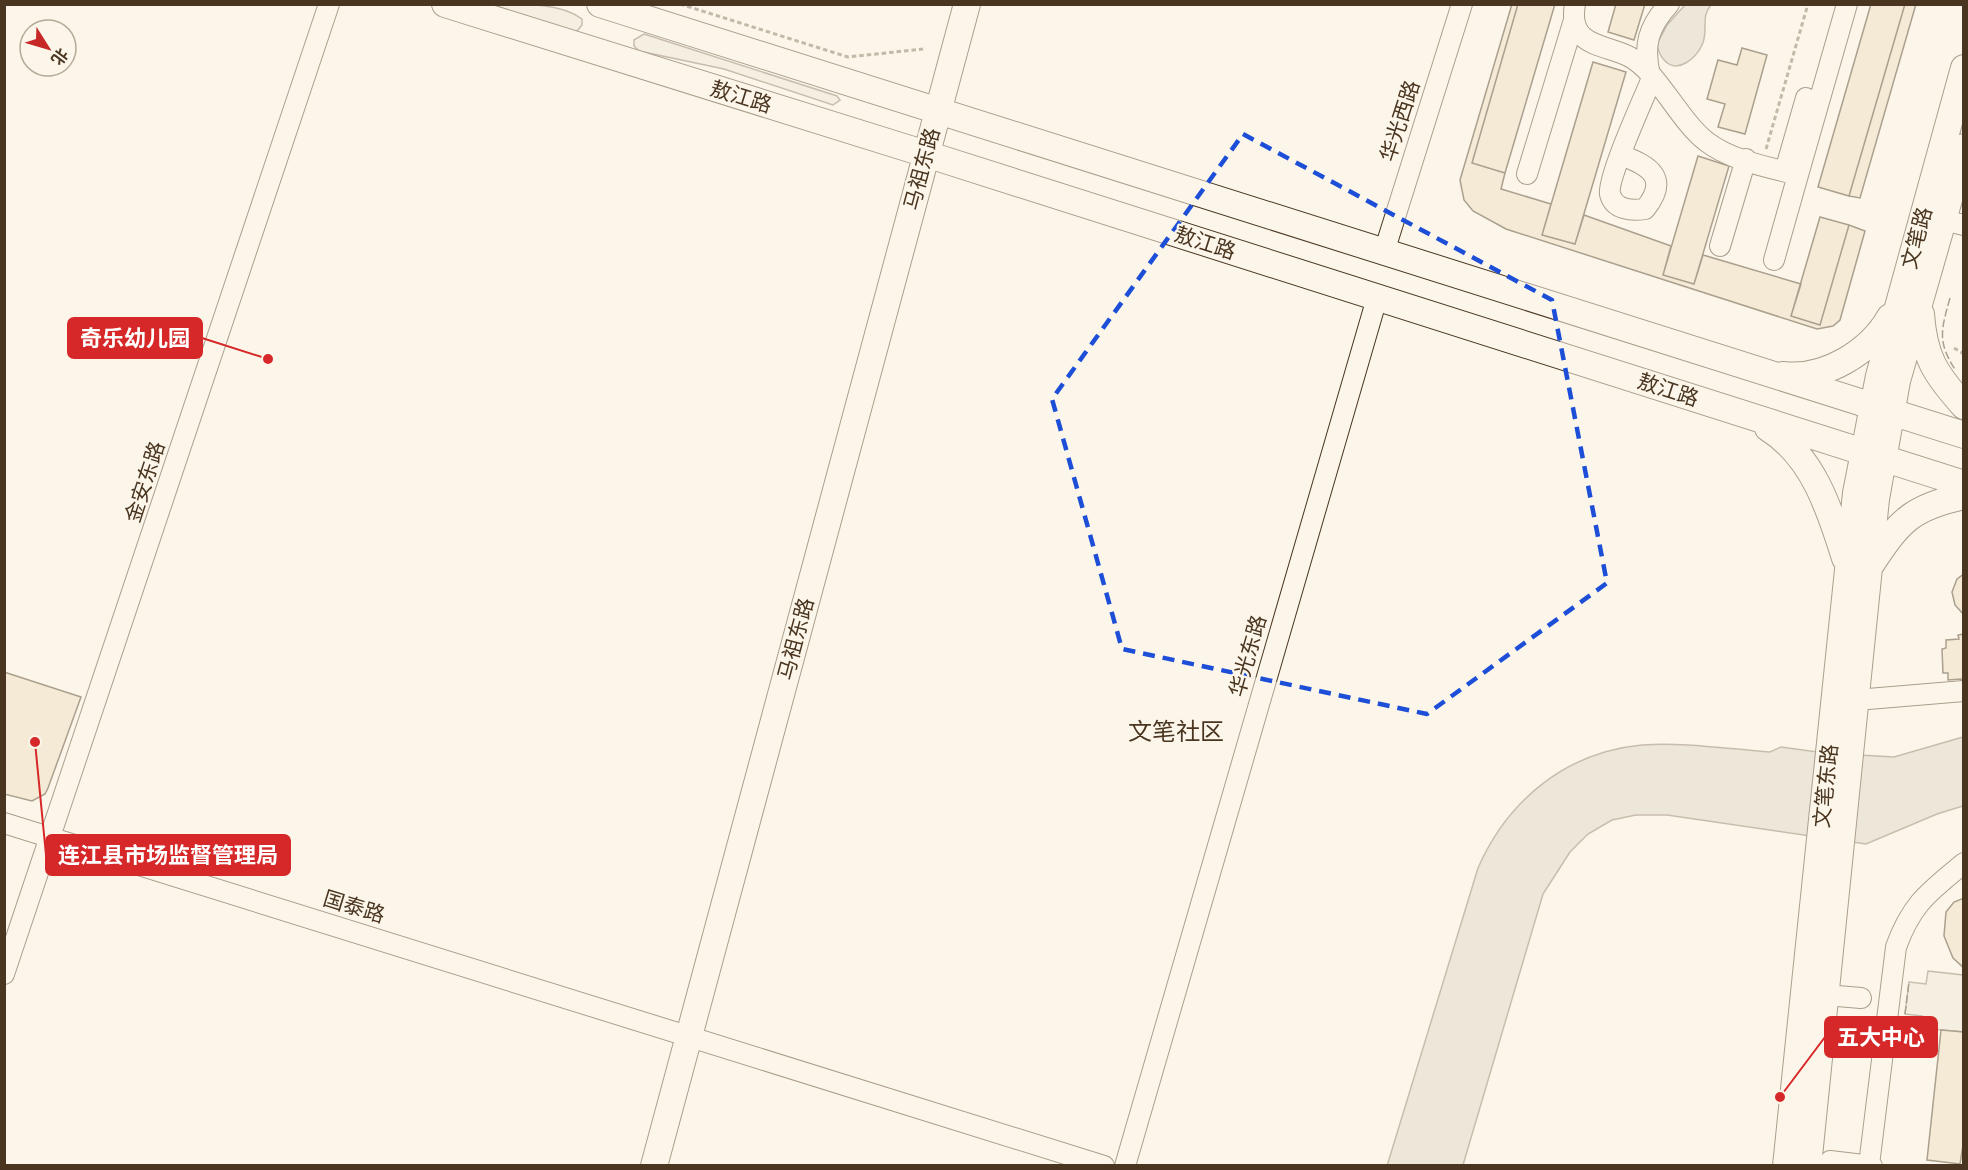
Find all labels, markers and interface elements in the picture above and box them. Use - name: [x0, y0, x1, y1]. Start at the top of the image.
- north arrow: [18, 18, 78, 78]
- text: 北: [46, 43, 71, 68]
- street label: 敖江路: [706, 76, 775, 121]
- street label: 华光西路: [1376, 77, 1427, 166]
- street label: 马祖东路: [900, 125, 947, 213]
- street label: 文笔路: [1897, 204, 1940, 272]
- street label: 敖江路: [1170, 222, 1239, 267]
- callout: 奇乐幼儿园: [68, 318, 202, 358]
- text: 奇乐幼儿园: [80, 327, 190, 354]
- street label: 敖江路: [1633, 369, 1702, 414]
- street label: 金安东路: [121, 438, 172, 527]
- street label: 马祖东路: [774, 595, 821, 683]
- street label: 华光东路: [1225, 612, 1274, 701]
- district label: 文笔社区: [1128, 719, 1224, 749]
- street label: 文笔东路: [1810, 743, 1845, 829]
- callout: 连江县市场监督管理局: [46, 835, 290, 875]
- text: 连江县市场监督管理局: [58, 844, 278, 871]
- street label: 国泰路: [319, 886, 388, 931]
- callout: 五大中心: [1825, 1017, 1937, 1057]
- text: 五大中心: [1837, 1026, 1925, 1053]

